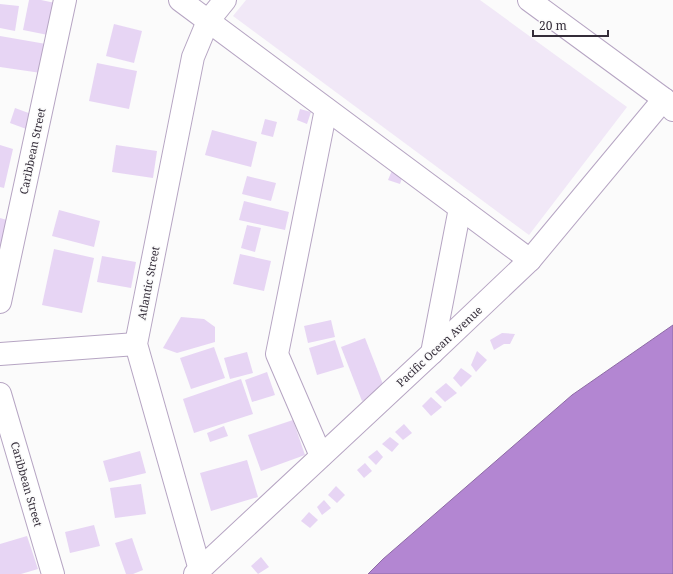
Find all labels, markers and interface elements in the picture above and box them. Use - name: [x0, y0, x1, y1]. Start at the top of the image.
- scale bar: [533, 12, 608, 38]
- text: 20 m: [539, 17, 567, 34]
- street label: Caribbean Street: [16, 106, 48, 196]
- street label: Atlantic Street: [134, 245, 163, 321]
- street label: Pacific Ocean Avenue: [393, 302, 485, 390]
- street label: Caribbean Street: [8, 440, 46, 528]

